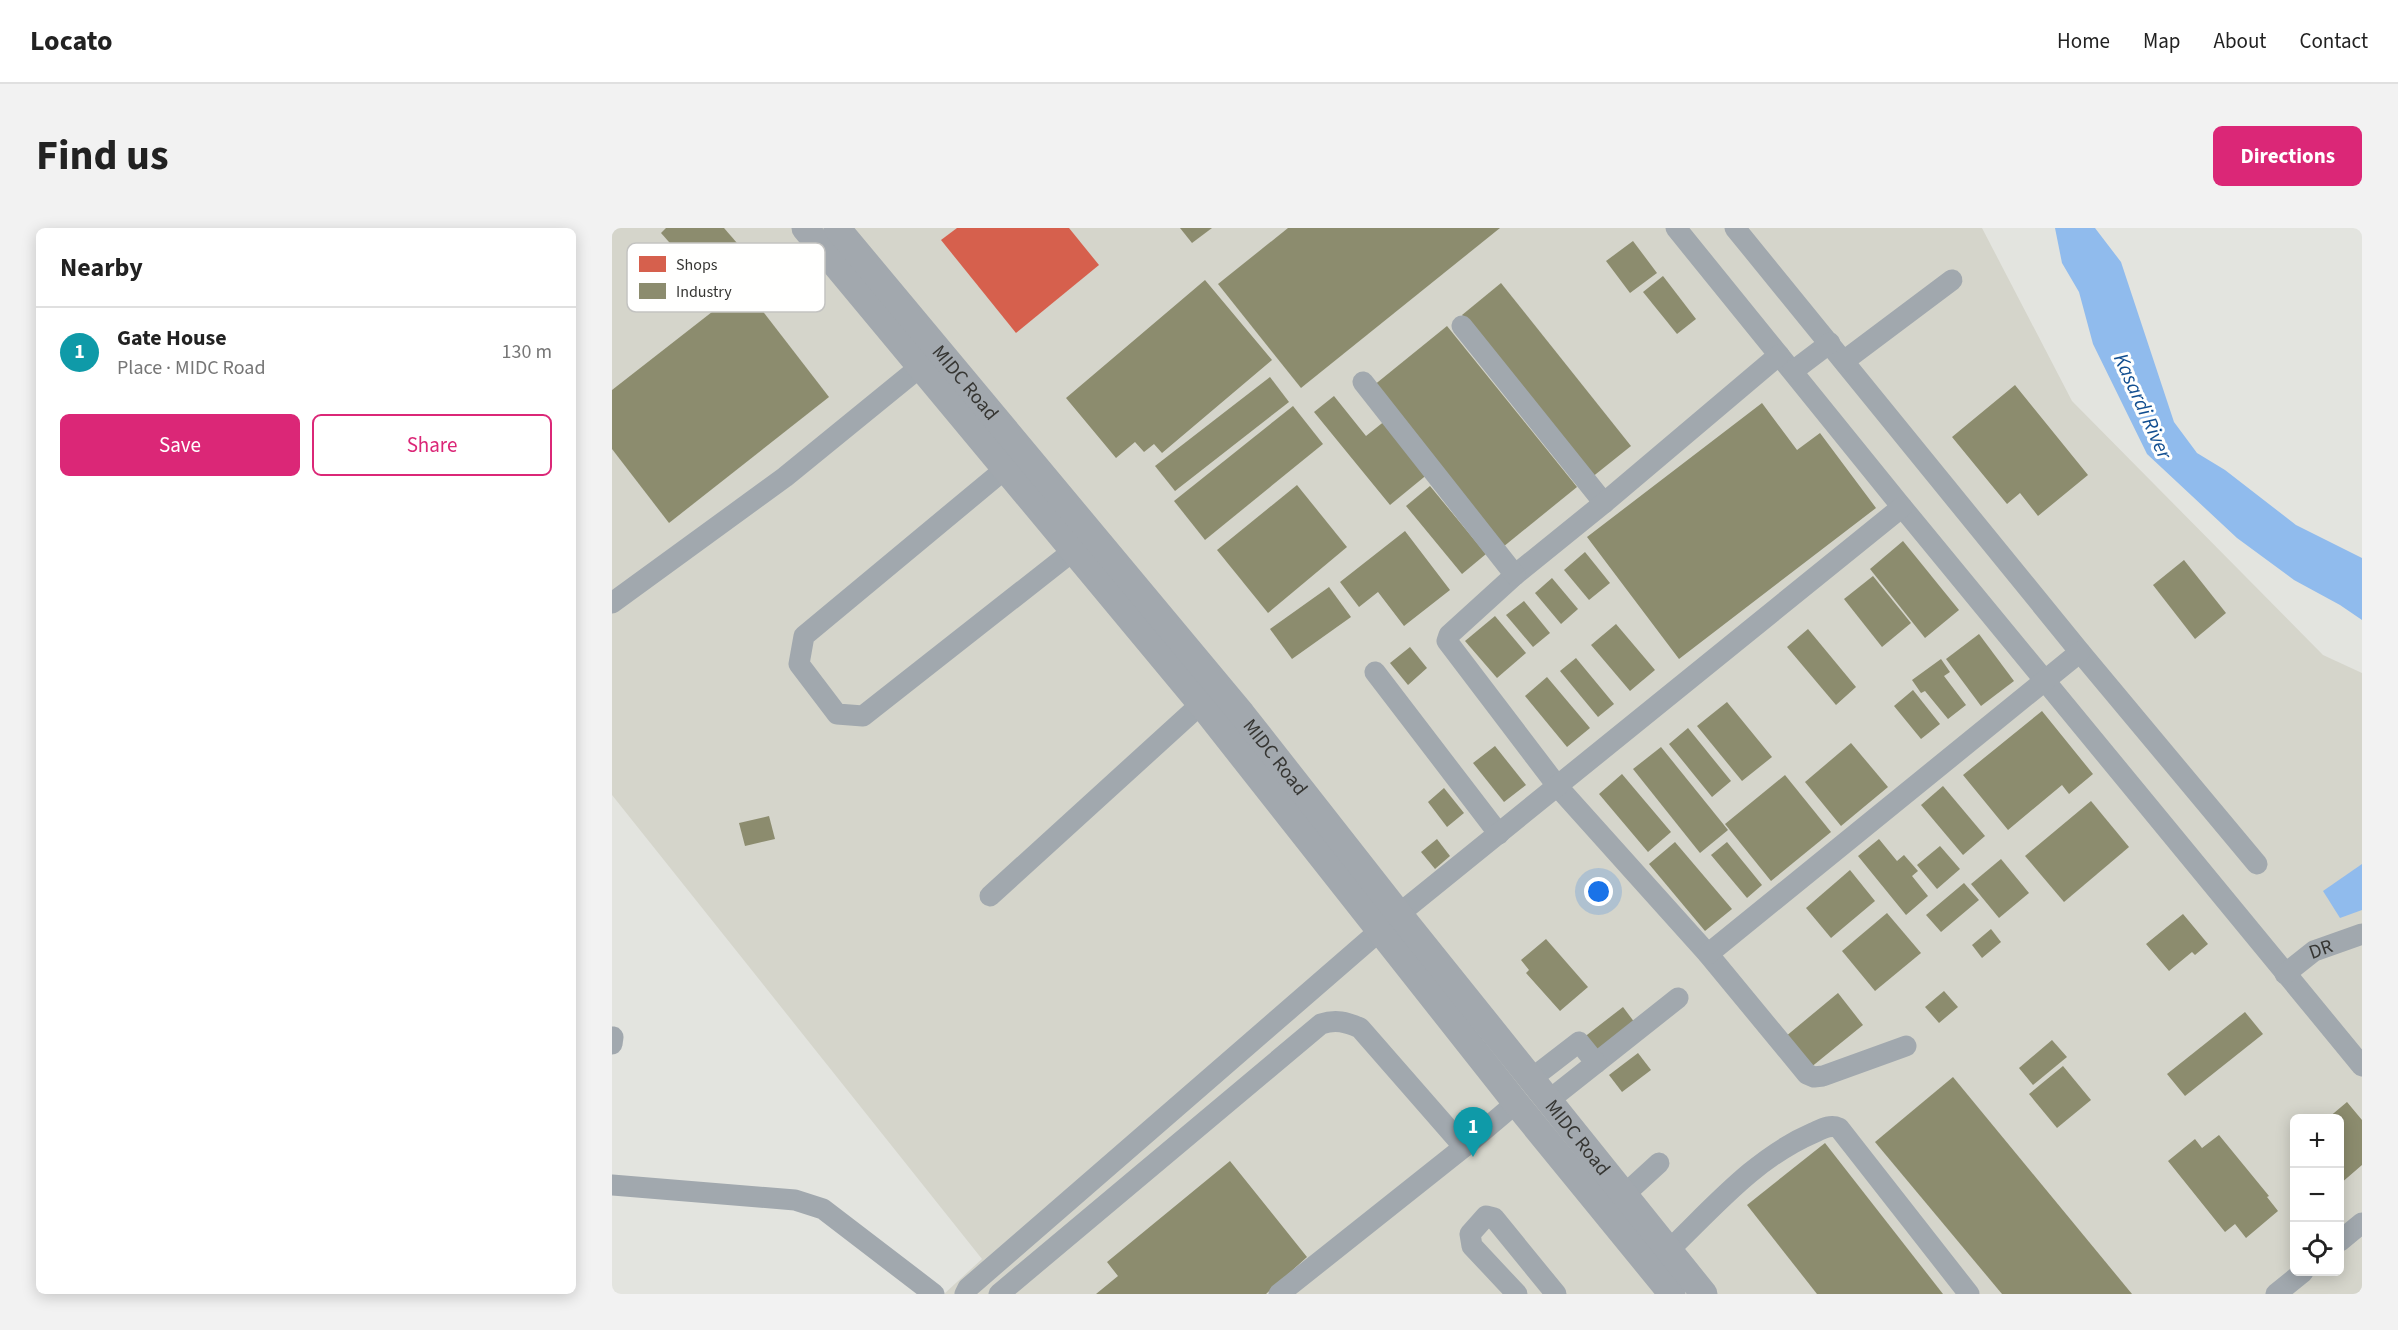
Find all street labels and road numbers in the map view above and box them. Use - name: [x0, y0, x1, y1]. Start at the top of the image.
- street label: MIDC Road: [925, 339, 1005, 427]
- street label: MIDC Road: [1236, 713, 1314, 802]
- street label: DR: [2305, 932, 2337, 967]
- street label: MIDC Road: [1538, 1094, 1617, 1182]

